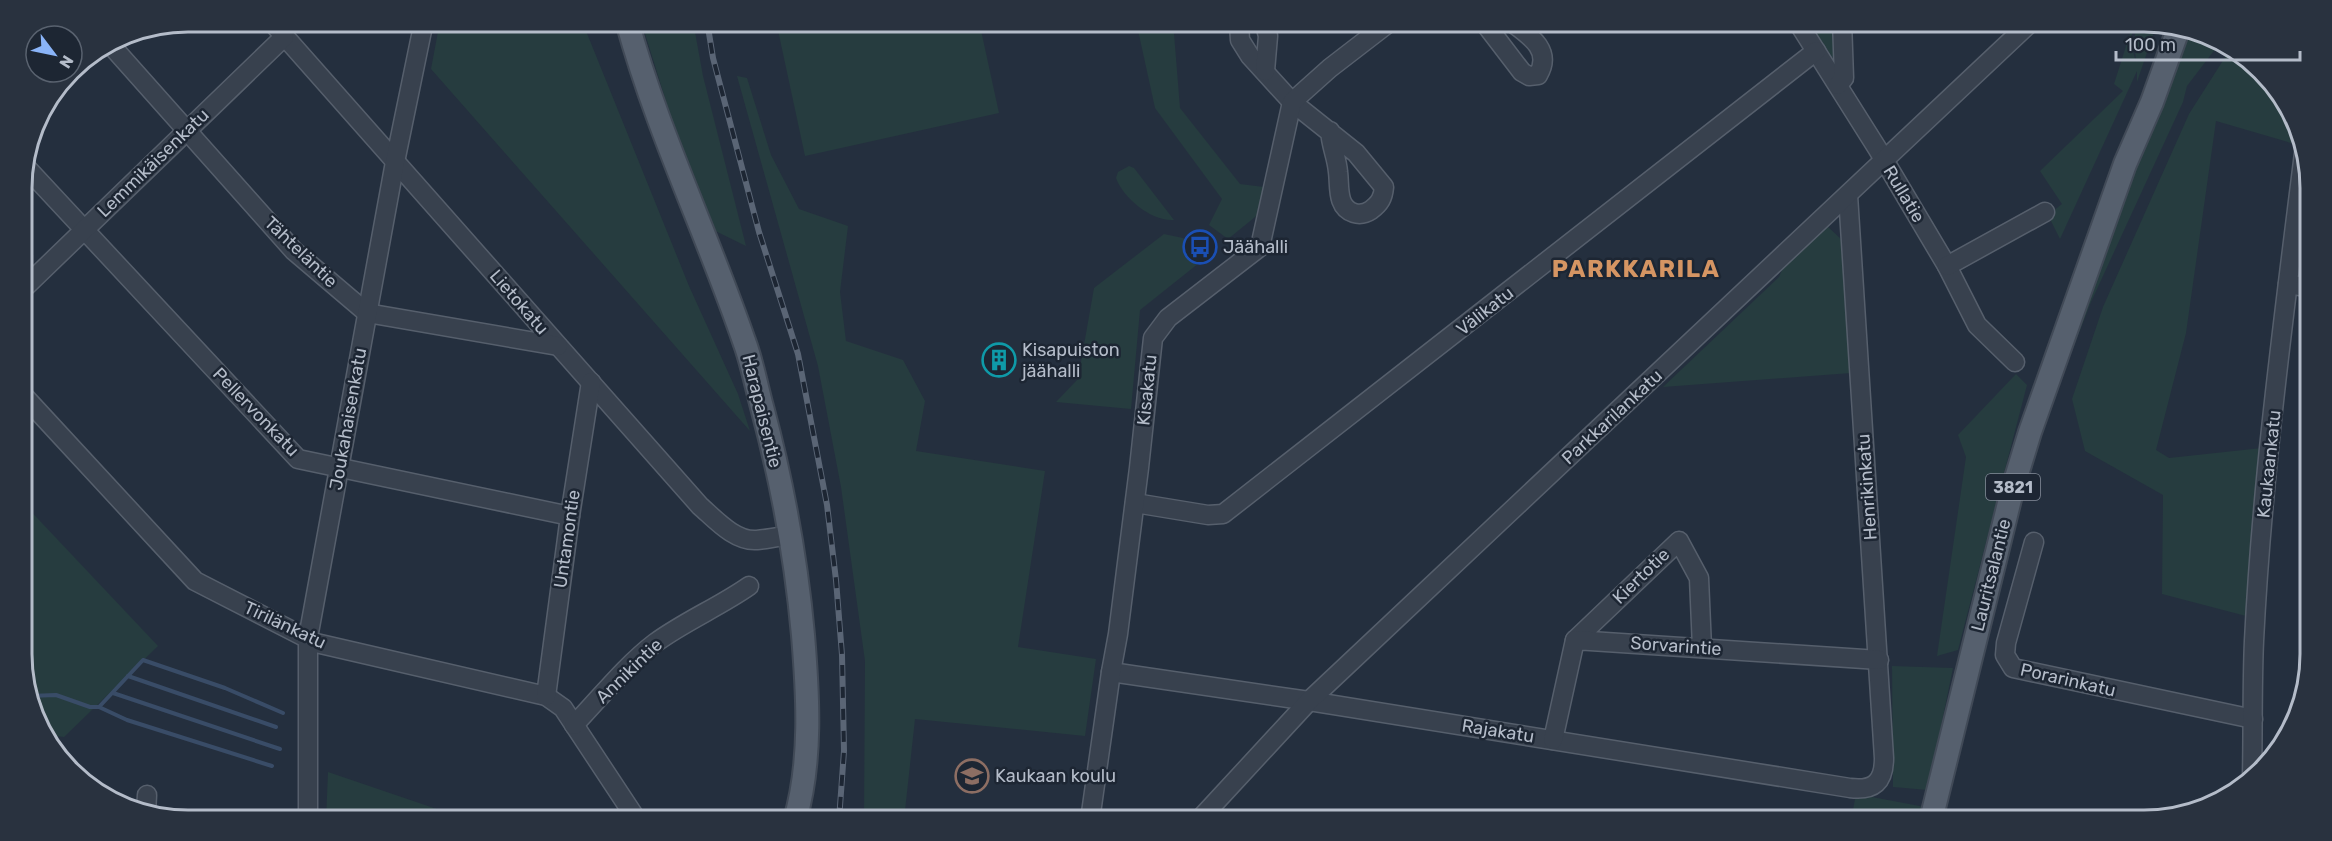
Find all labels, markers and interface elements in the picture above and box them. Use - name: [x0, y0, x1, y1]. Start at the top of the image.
- north arrow: [24, 24, 84, 84]
- scale bar: [2116, 24, 2300, 62]
- text: 100 m: [2125, 34, 2176, 56]
- text: N: [55, 52, 77, 72]
- street label: Lemmikäisenkatu: [93, 104, 213, 222]
- street label: Rullatie: [1878, 161, 1930, 227]
- street label: Tähteläntie: [260, 212, 342, 292]
- bus stop icon: Jäähalli: [1182, 229, 1218, 265]
- place label: Jäähalli: [1223, 236, 1288, 258]
- district label: PARKKARILA: [1552, 255, 1720, 283]
- street label: Lietokatu: [485, 265, 553, 339]
- street label: Välikatu: [1452, 282, 1518, 340]
- place label: Kisapuiston jäähalli: [1021, 339, 1120, 382]
- building icon: Kisapuiston jäähalli: [981, 342, 1017, 378]
- street label: Joukahaisenkatu: [325, 346, 371, 492]
- street label: Harapaisentie: [737, 352, 787, 470]
- street label: Kisakatu: [1132, 353, 1162, 427]
- street label: Pellervonkatu: [208, 363, 304, 461]
- street label: Parkkarilankatu: [1557, 365, 1667, 469]
- street label: Kaukaankatu: [2252, 409, 2286, 519]
- street label: Henrikinkatu: [1852, 433, 1882, 541]
- road number: 3821: [1986, 474, 2040, 500]
- street label: Untamontie: [549, 488, 585, 590]
- street label: Lauritsalantie: [1966, 517, 2016, 633]
- street label: Kiertotie: [1608, 543, 1674, 609]
- street label: Tirilänkatu: [240, 596, 330, 654]
- street label: Sorvarintie: [1630, 632, 1722, 660]
- street label: Annikintie: [591, 634, 667, 708]
- street label: Porarinkatu: [2018, 658, 2118, 702]
- street label: Rajakatu: [1460, 714, 1536, 748]
- school or university icon: Kaukaan koulu: [954, 758, 990, 794]
- place label: Kaukaan koulu: [995, 765, 1116, 787]

